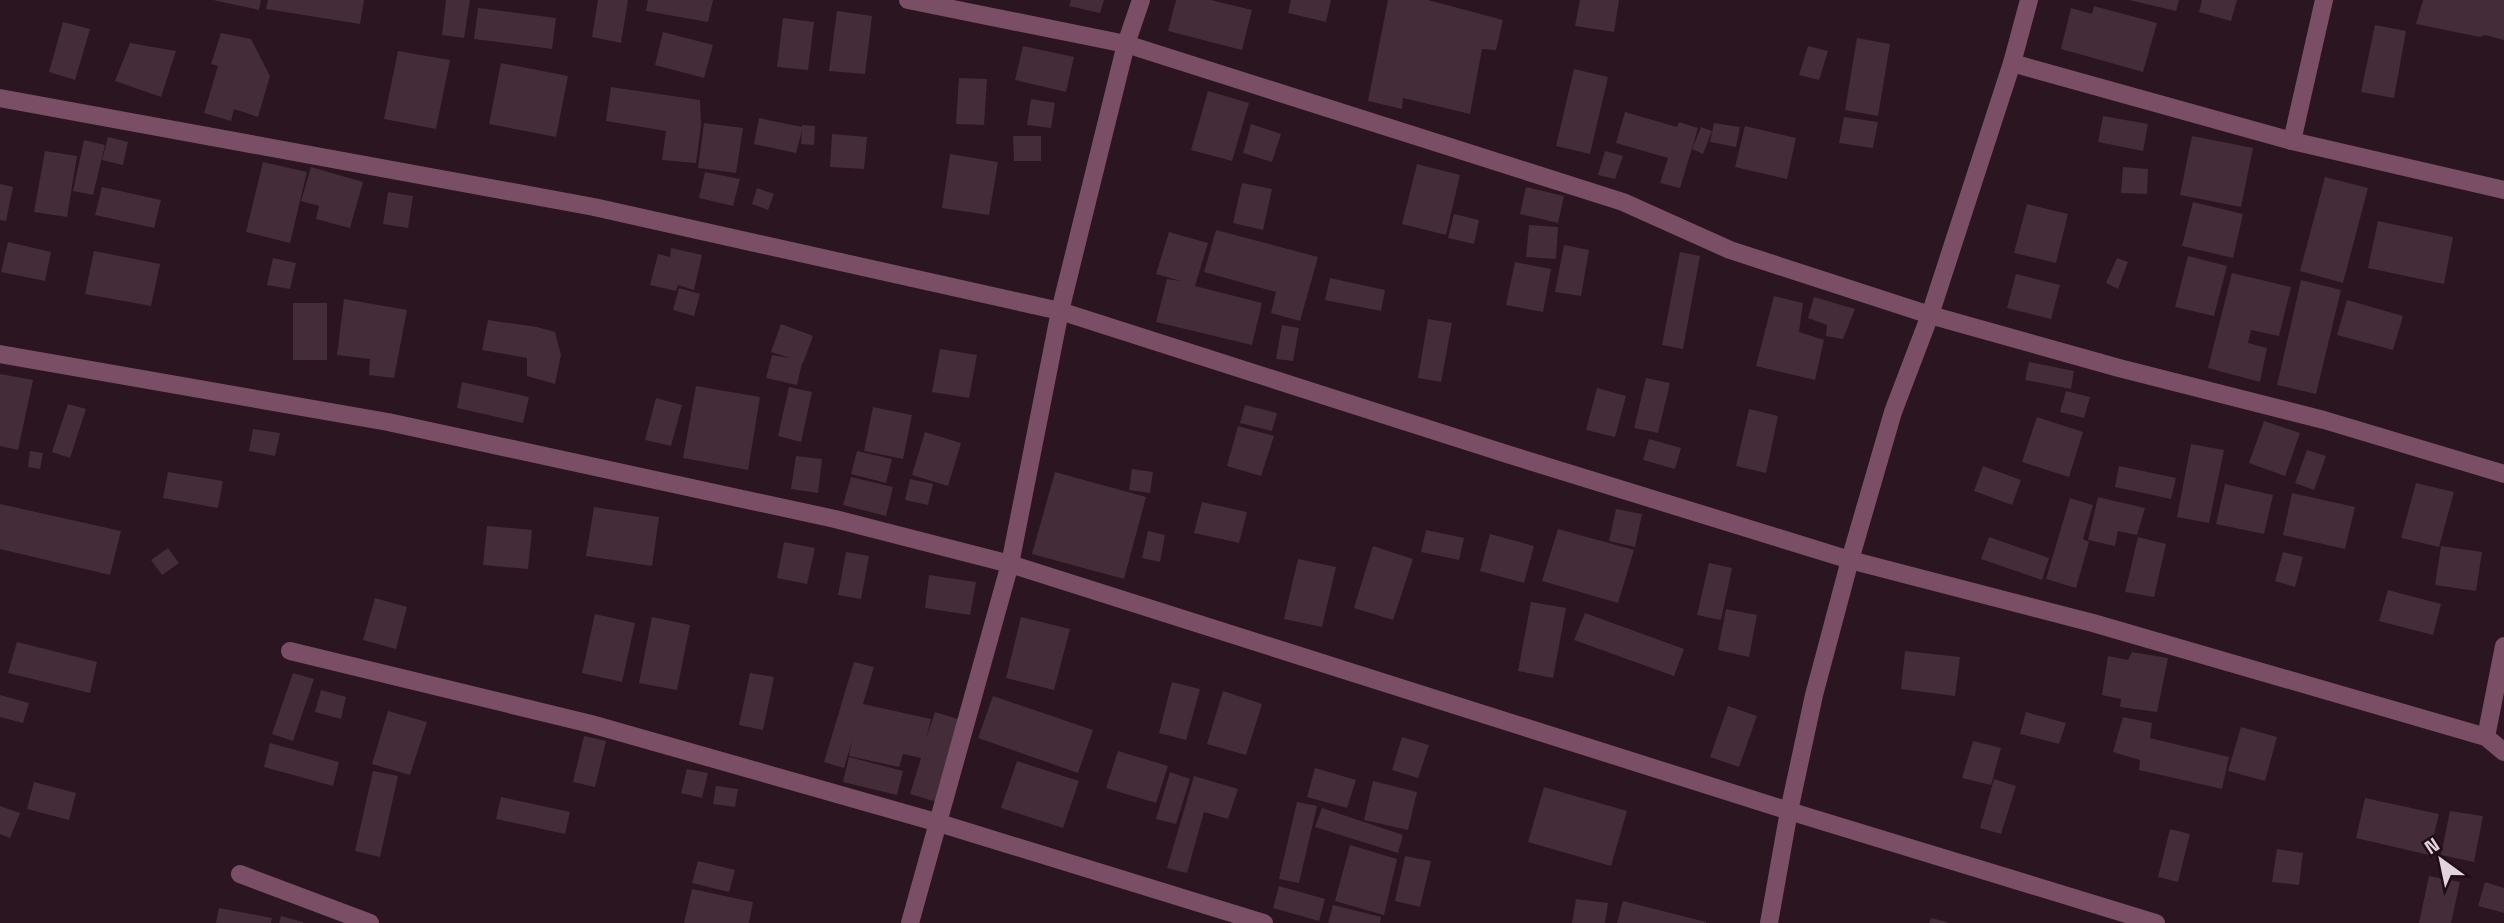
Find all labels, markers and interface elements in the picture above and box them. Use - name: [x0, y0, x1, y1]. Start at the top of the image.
- north arrow: [2406, 825, 2476, 895]
- text: N: [2420, 832, 2444, 860]

